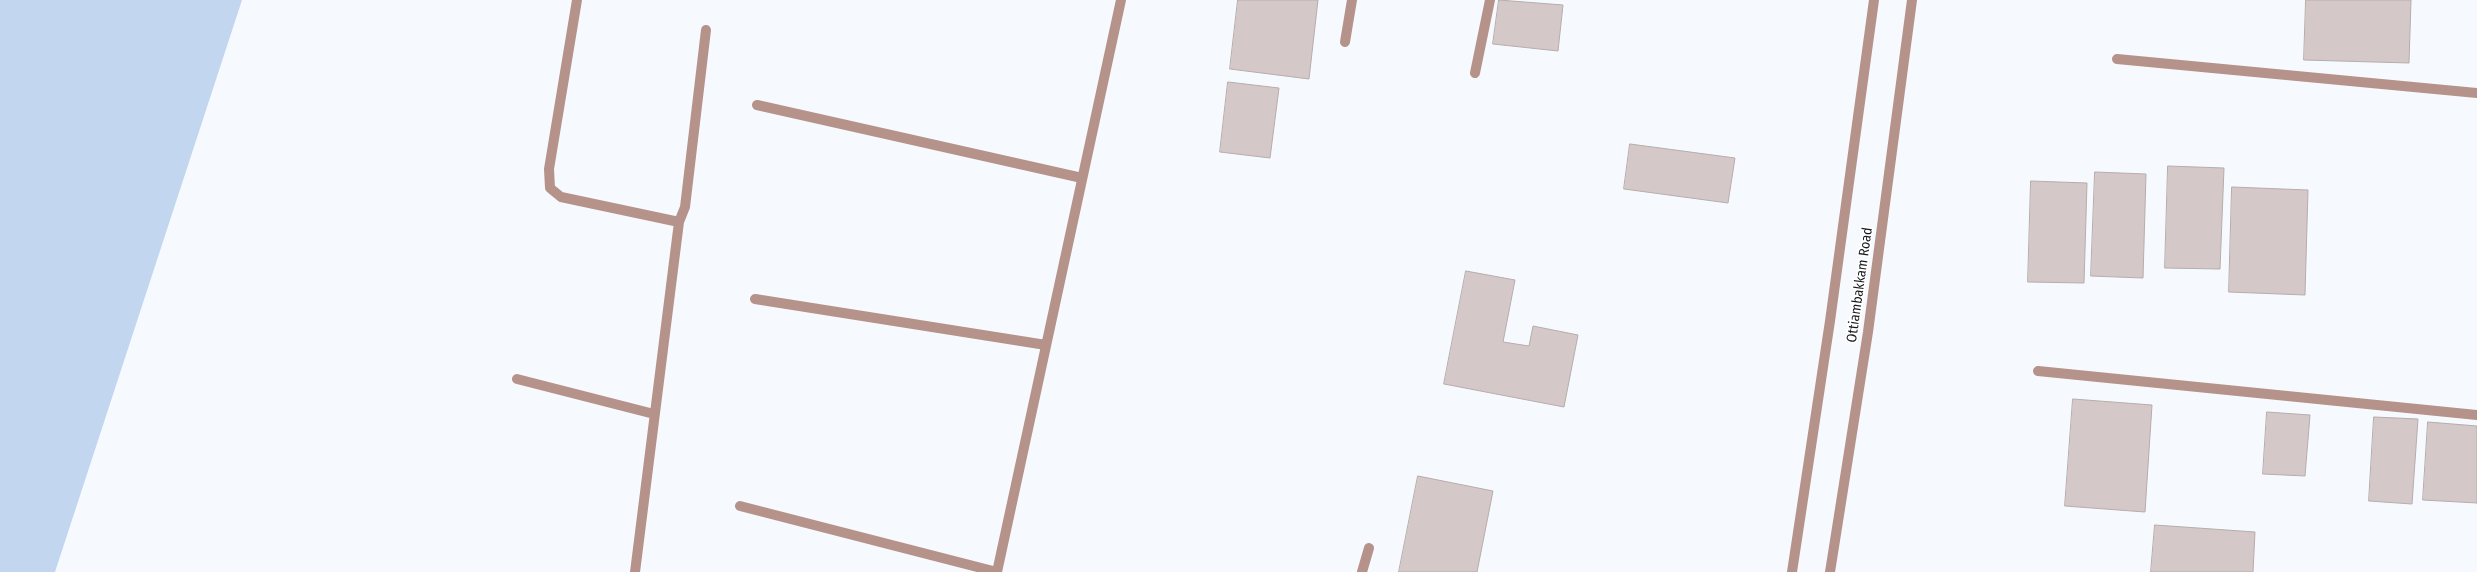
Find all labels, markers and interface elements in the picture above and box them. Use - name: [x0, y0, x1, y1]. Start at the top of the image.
- street label: Ottiambakkam Road: [1844, 226, 1876, 344]

